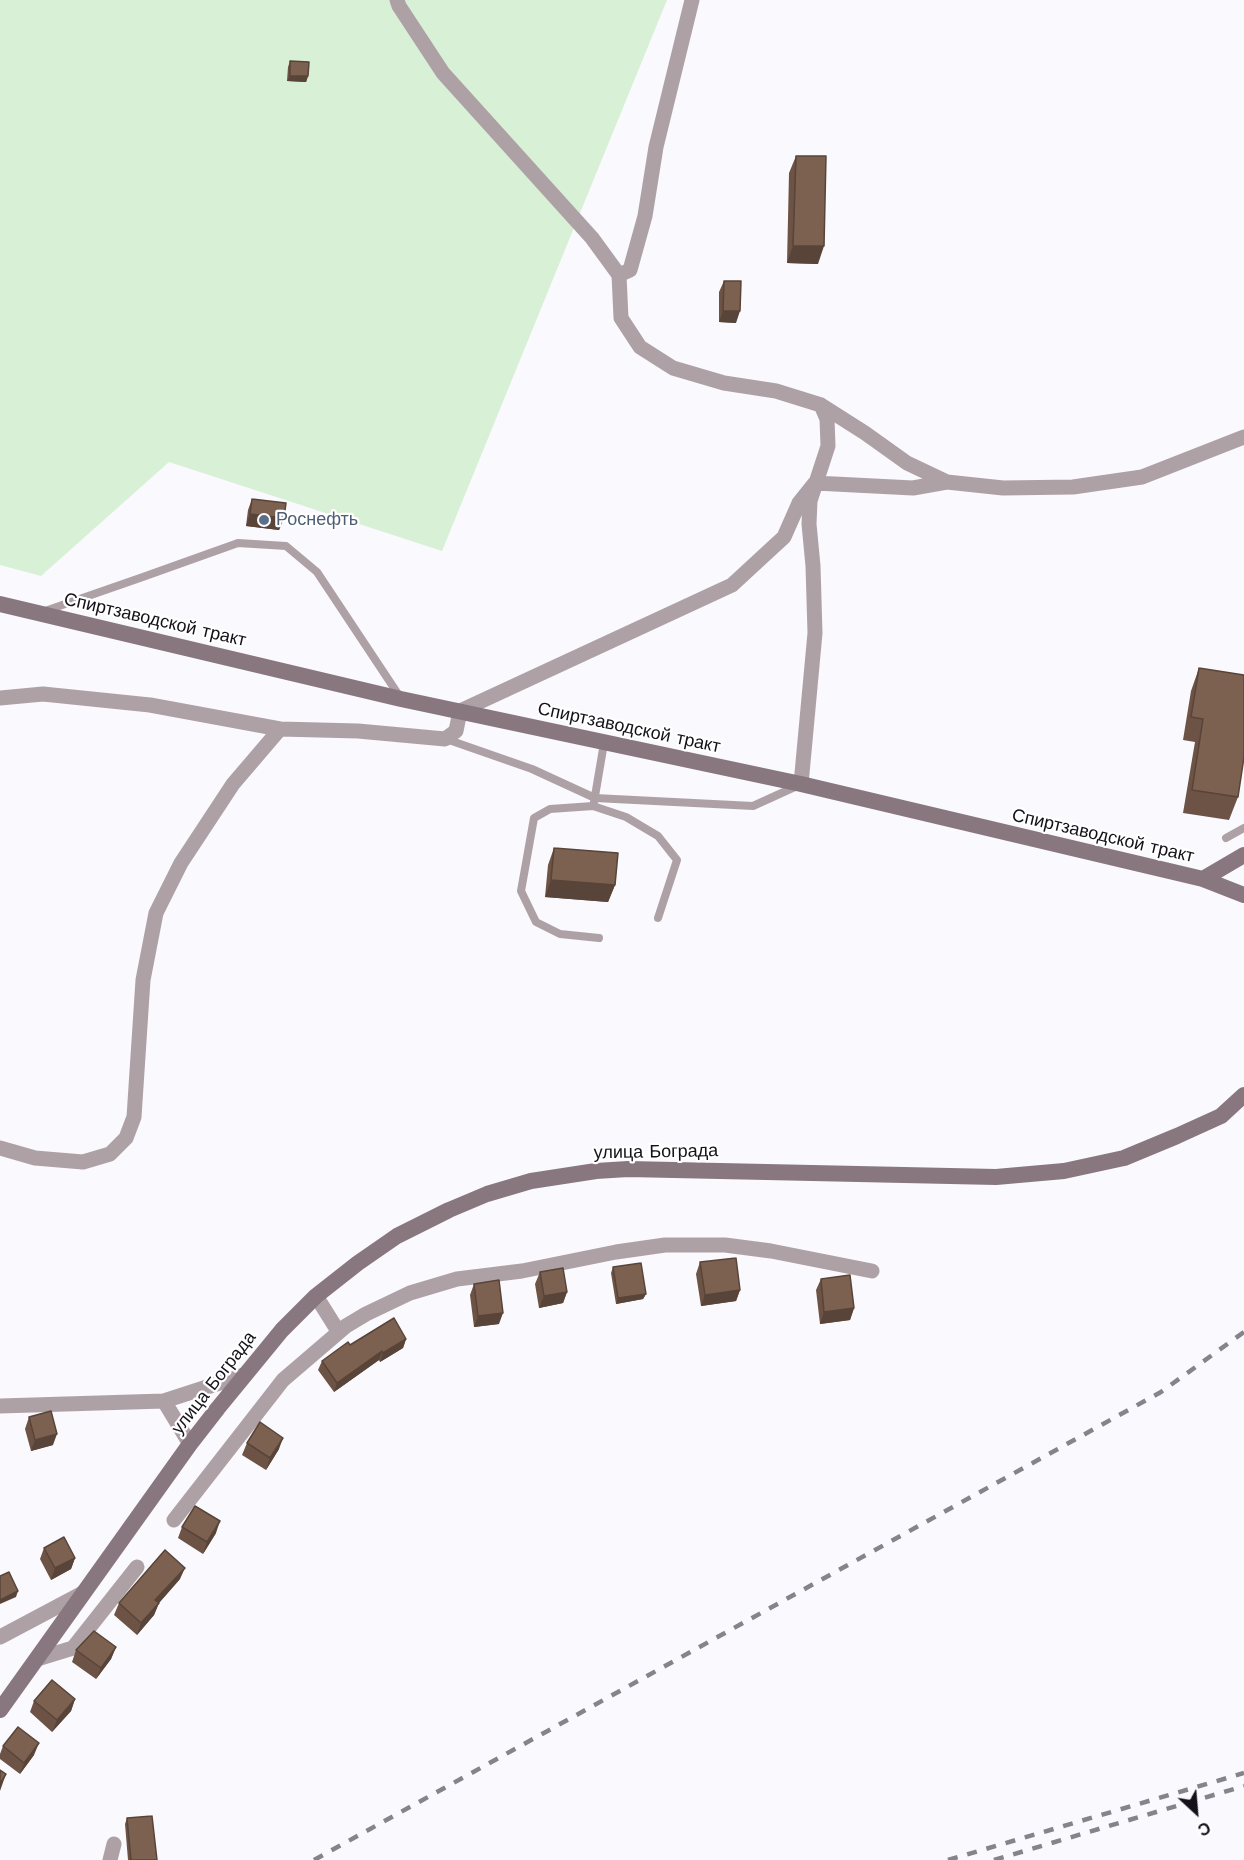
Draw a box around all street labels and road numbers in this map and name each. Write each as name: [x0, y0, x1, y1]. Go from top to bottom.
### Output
street label: Спиртзаводской тракт: [62, 589, 248, 651]
street label: Спиртзаводской тракт: [536, 698, 722, 758]
street label: Спиртзаводской тракт: [1010, 805, 1196, 867]
street label: улица Бограда: [594, 1140, 718, 1164]
street label: улица Бограда: [167, 1327, 261, 1439]

